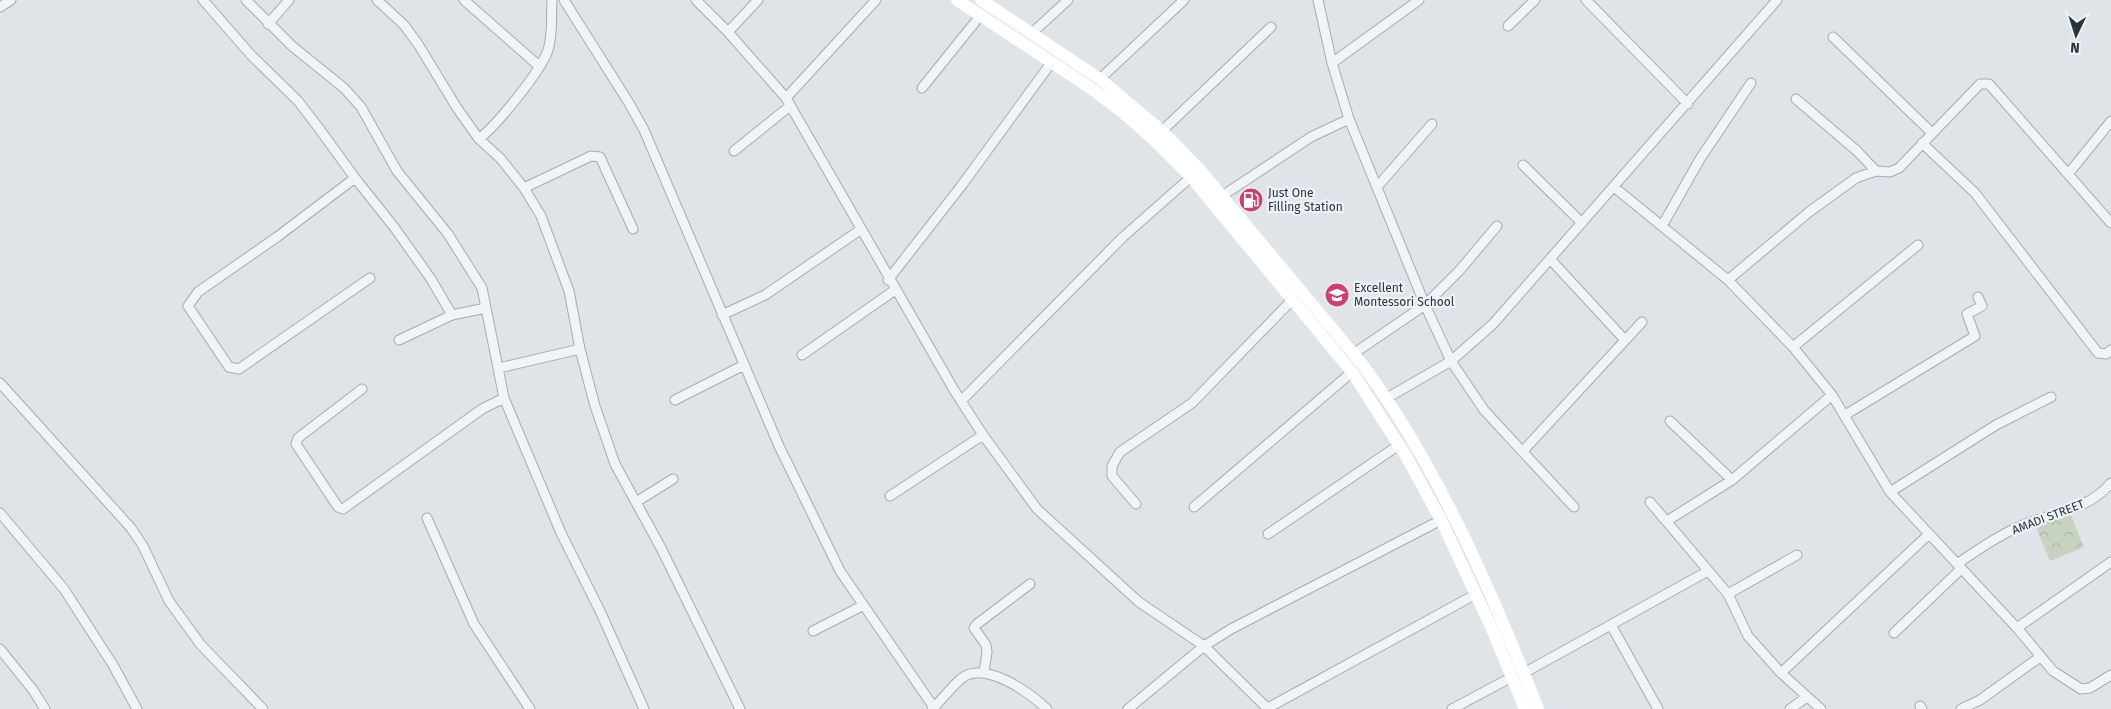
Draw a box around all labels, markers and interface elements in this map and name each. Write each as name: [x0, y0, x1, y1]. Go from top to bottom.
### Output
north arrow: [2051, 10, 2101, 60]
text: N: [2070, 39, 2080, 56]
place label: Just One Filling Station: [1268, 186, 1343, 214]
fuel station icon: Just One Filling Station: [1238, 187, 1264, 213]
place label: Excellent Montessori School: [1354, 281, 1455, 309]
school or university icon: Excellent Montessori School: [1324, 282, 1350, 308]
street label: AMADI STREET: [2010, 497, 2087, 537]

